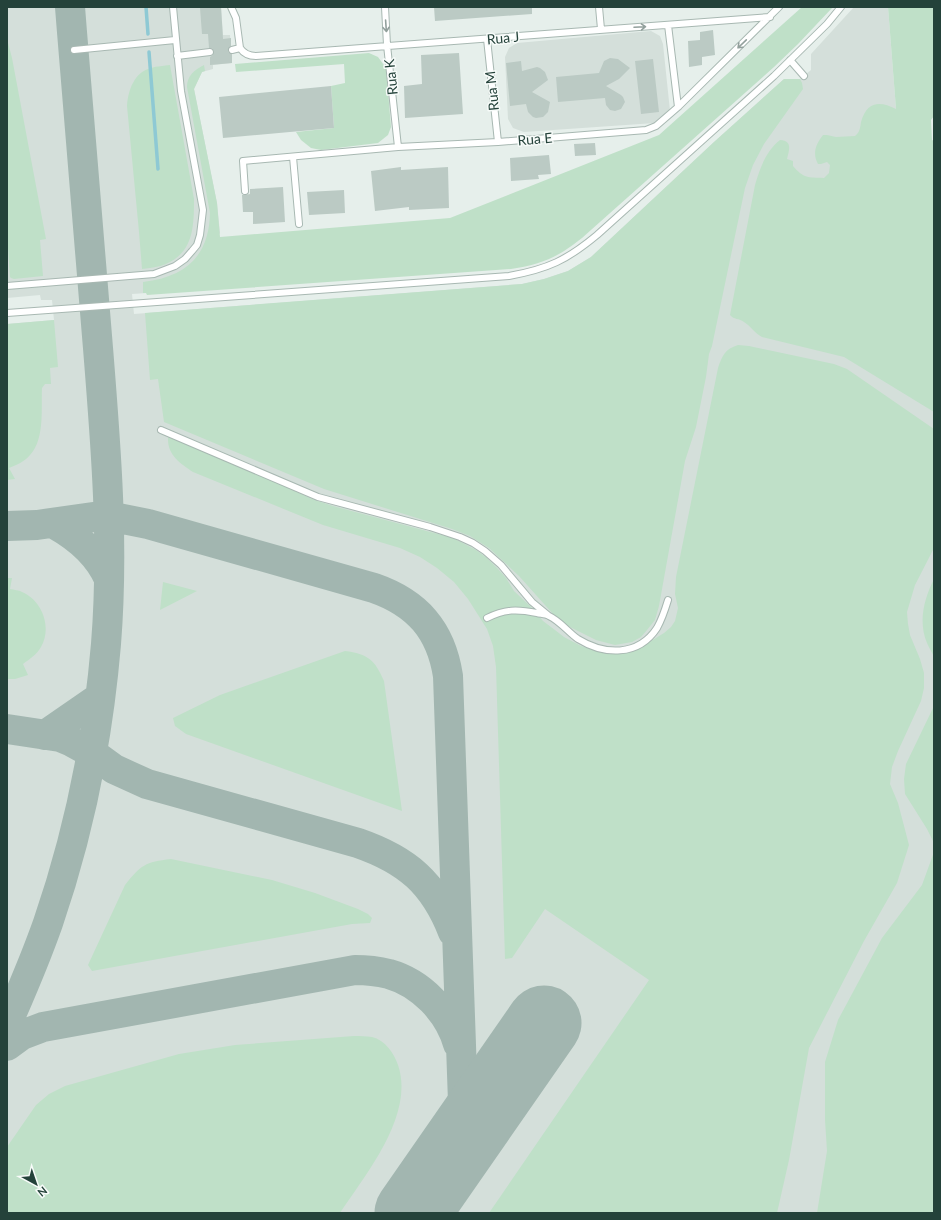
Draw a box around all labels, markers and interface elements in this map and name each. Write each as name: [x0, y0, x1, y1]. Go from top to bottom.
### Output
one-way arrow: [383, 19, 390, 32]
one-way arrow: [633, 23, 646, 30]
street label: Rua J: [486, 28, 520, 47]
one-way arrow: [737, 39, 747, 49]
street label: Rua K: [380, 57, 401, 96]
street label: Rua M: [481, 70, 502, 112]
street label: Rua E: [517, 129, 553, 148]
north arrow: [16, 1164, 56, 1204]
text: N: [35, 1184, 50, 1200]

